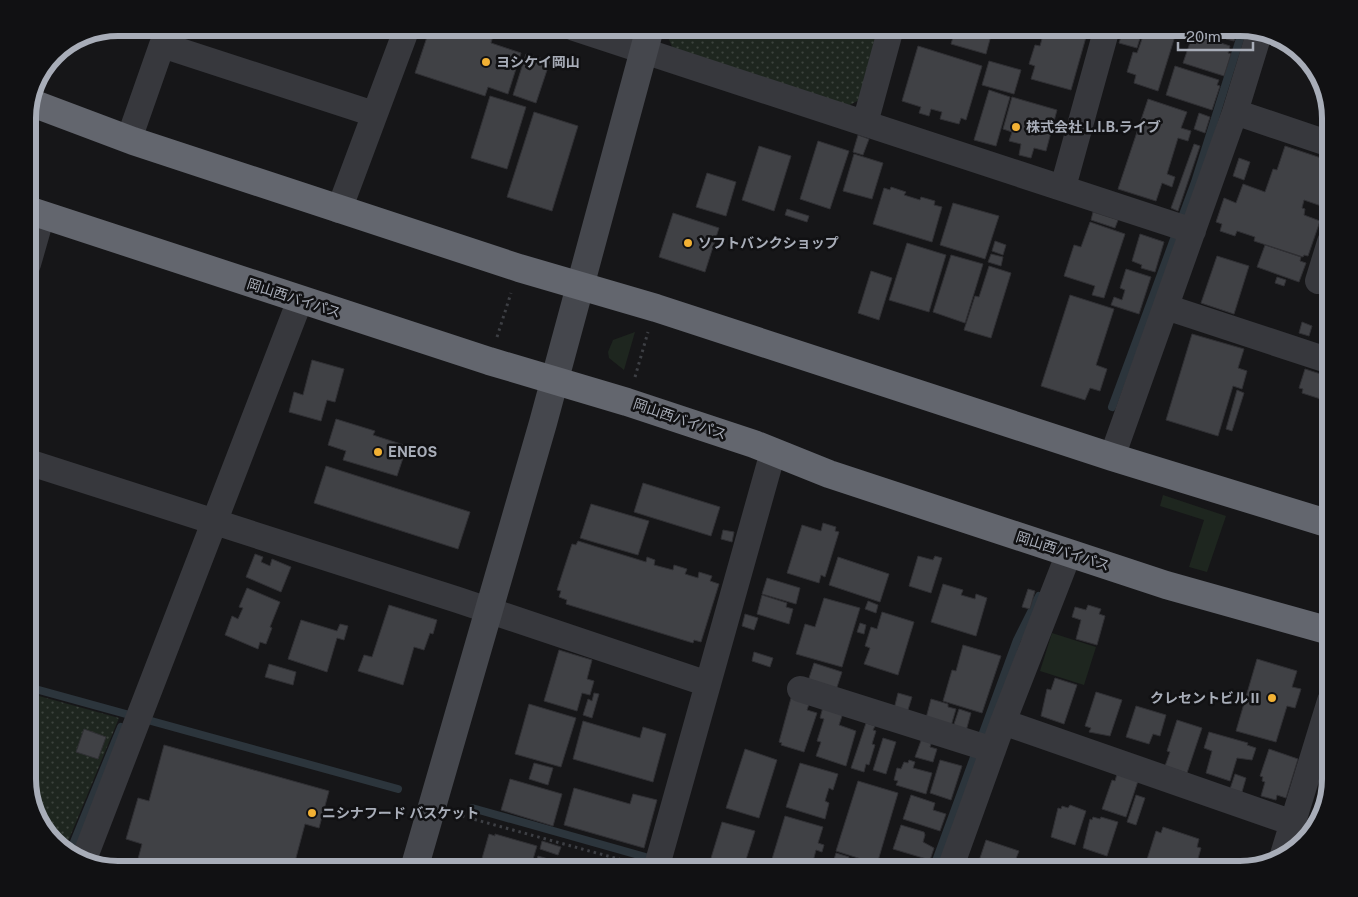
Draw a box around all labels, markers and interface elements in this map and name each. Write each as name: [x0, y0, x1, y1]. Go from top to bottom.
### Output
scale bar: [1178, 20, 1253, 52]
text: 20 m: [1186, 28, 1221, 45]
place label: ヨシケイ岡山: [496, 54, 580, 70]
marker: ヨシケイ岡山: [480, 56, 492, 68]
place label: 株式会社 L.I.B.ライブ: [1026, 119, 1161, 135]
marker: 株式会社 L.I.B.ライブ: [1010, 121, 1022, 133]
place label: ソフトバンクショップ: [698, 235, 839, 251]
marker: ソフトバンクショップ: [682, 237, 694, 249]
street label: 岡山西バイパス: [245, 275, 343, 321]
street label: 岡山西バイパス: [631, 396, 729, 442]
place label: ENEOS: [388, 444, 437, 460]
marker: ENEOS: [372, 446, 384, 458]
street label: 岡山西バイパス: [1014, 528, 1112, 574]
place label: クレセントビルⅡ: [1150, 690, 1262, 706]
marker: クレセントビルⅡ: [1266, 692, 1278, 704]
place label: ニシナフード バスケット: [322, 805, 479, 821]
marker: ニシナフード バスケット: [306, 807, 318, 819]

